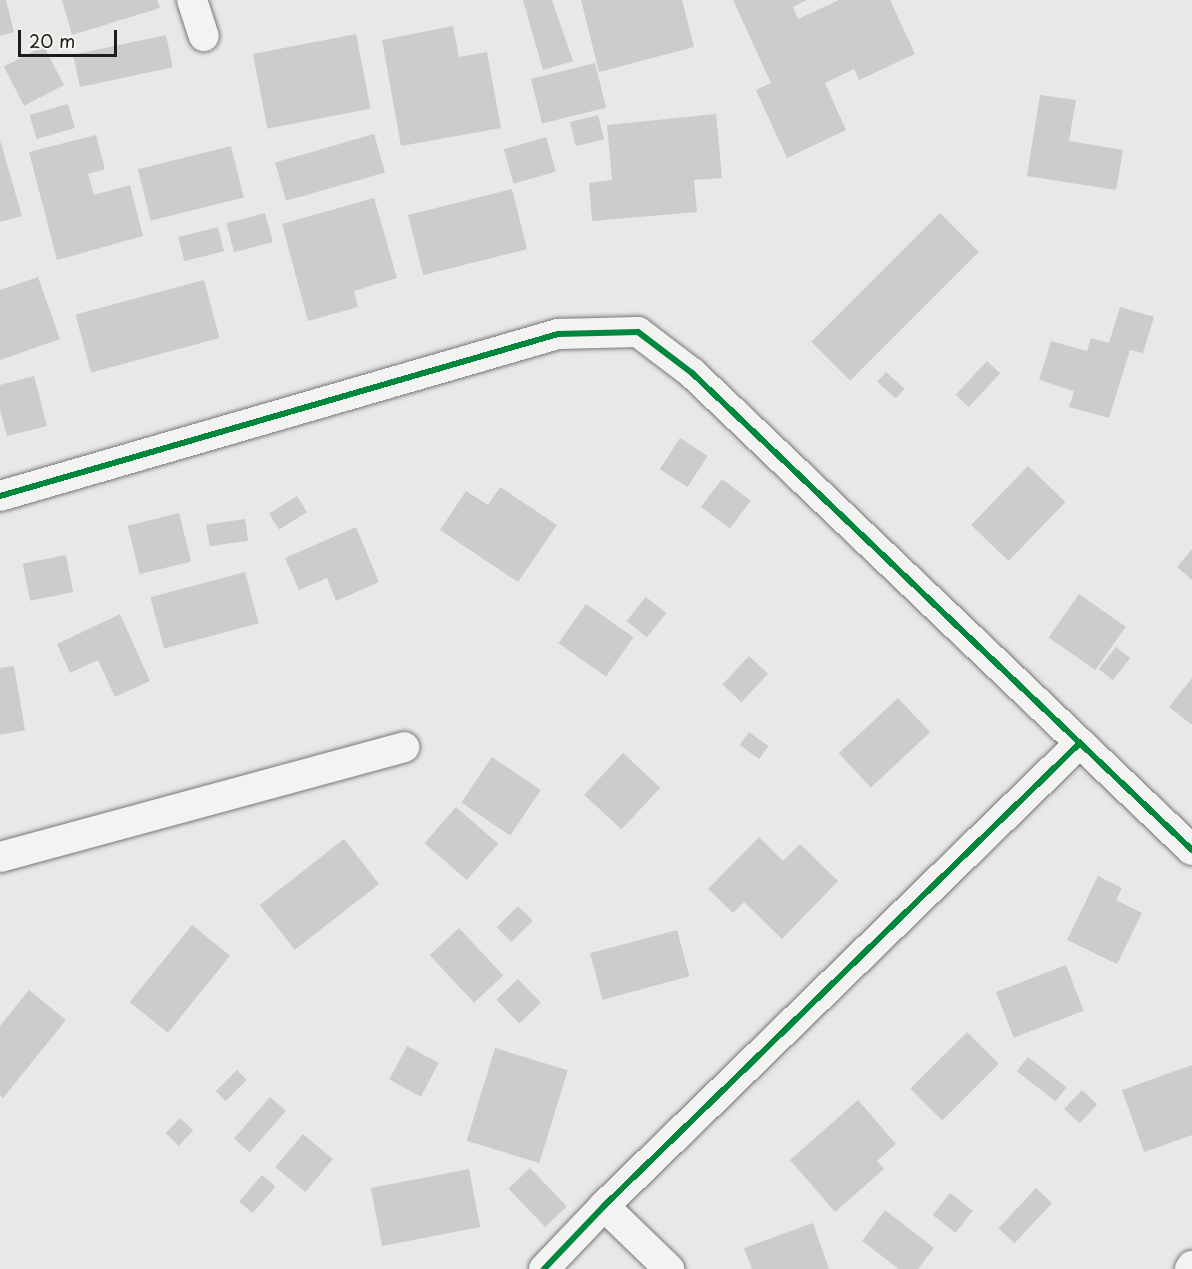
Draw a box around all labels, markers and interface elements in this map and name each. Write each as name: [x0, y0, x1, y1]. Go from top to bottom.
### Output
scale bar: [21, 18, 120, 56]
text: 20 m: [29, 27, 75, 54]

